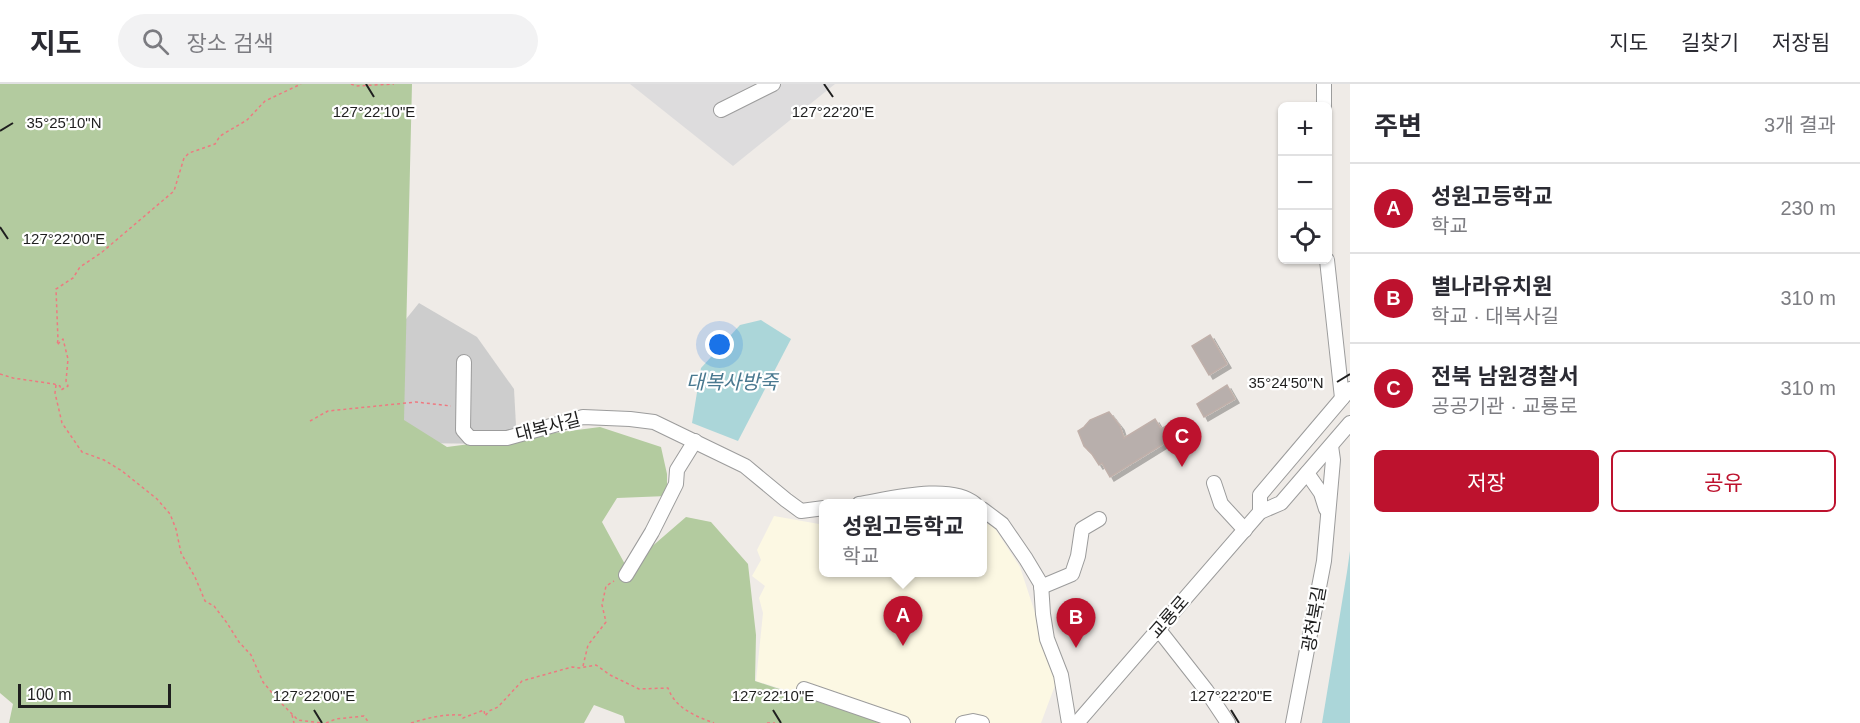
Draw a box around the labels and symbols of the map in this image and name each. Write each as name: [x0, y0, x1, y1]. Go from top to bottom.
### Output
text: 127°22'10"E: [333, 103, 415, 120]
text: 127°22'20"E: [792, 103, 874, 120]
text: 35°25'10"N: [26, 114, 102, 131]
text: 127°22'00"E: [23, 230, 105, 247]
your location: [705, 330, 734, 359]
water label: 대복사방죽: [686, 371, 780, 393]
text: 35°24'50"N: [1248, 374, 1324, 391]
street label: 대복사길: [513, 409, 583, 445]
pin: C: [1162, 418, 1202, 467]
street label: 광천북길: [1298, 585, 1330, 653]
street label: 교룡로: [1145, 592, 1193, 642]
pin: A: [884, 596, 922, 646]
pin: B: [1056, 598, 1096, 648]
scale bar: [18, 681, 171, 708]
text: 127°22'00"E: [273, 687, 355, 704]
text: 127°22'10"E: [732, 687, 814, 704]
text: 127°22'20"E: [1190, 687, 1272, 704]

